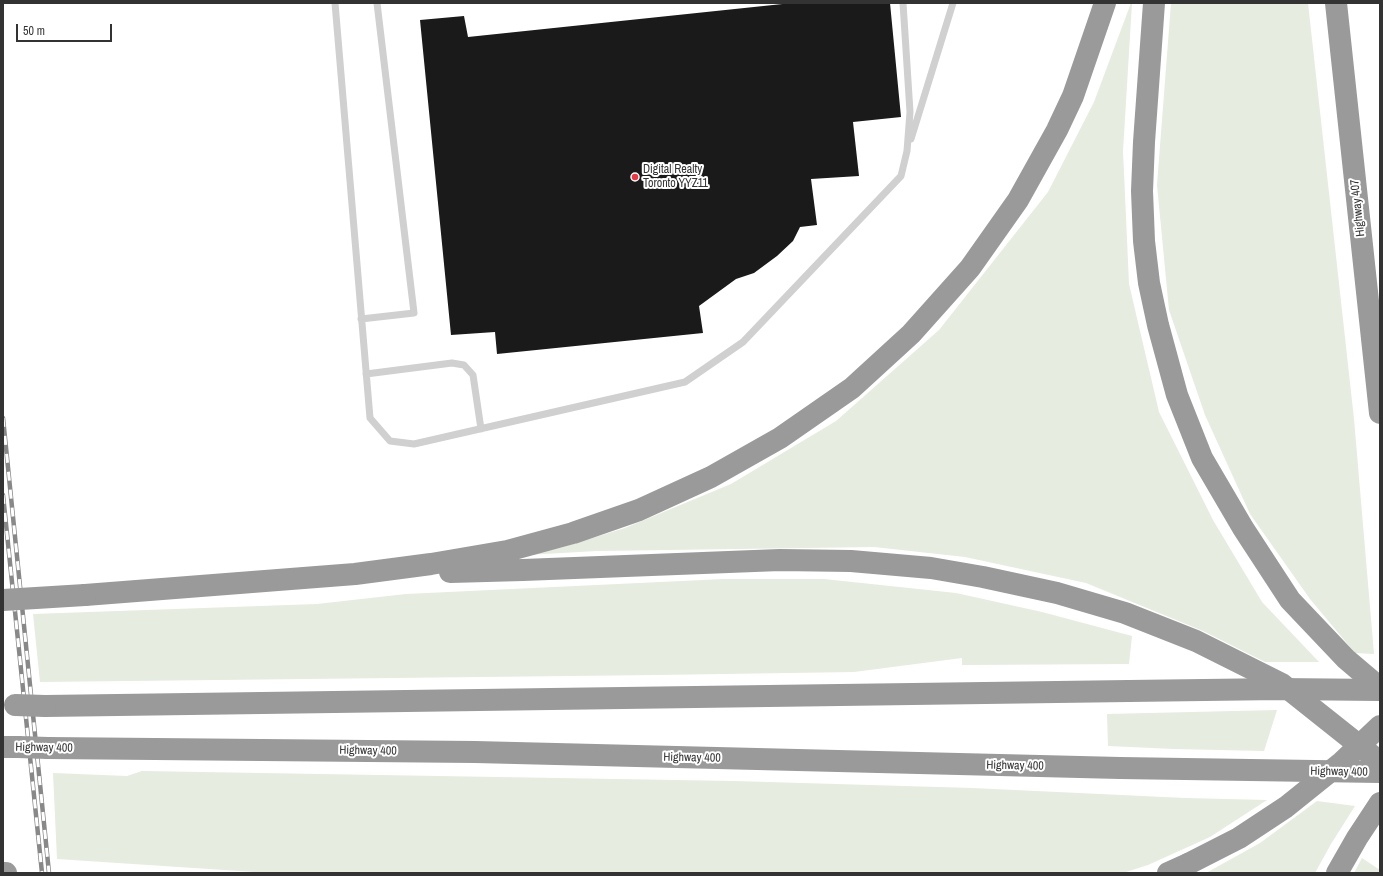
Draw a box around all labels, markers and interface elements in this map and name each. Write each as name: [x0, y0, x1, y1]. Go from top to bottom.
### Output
scale bar: [18, 16, 114, 42]
text: 50 m: [23, 23, 45, 39]
place label: Digital Realty Toronto YYZ11: [643, 163, 708, 191]
marker: Digital Realty Toronto YYZ11: [630, 172, 640, 182]
street label: Highway 407: [1348, 179, 1368, 237]
street label: Highway 400: [15, 740, 73, 756]
street label: Highway 400: [339, 743, 397, 759]
street label: Highway 400: [663, 750, 721, 766]
street label: Highway 400: [986, 758, 1044, 774]
street label: Highway 400: [1310, 764, 1368, 780]

